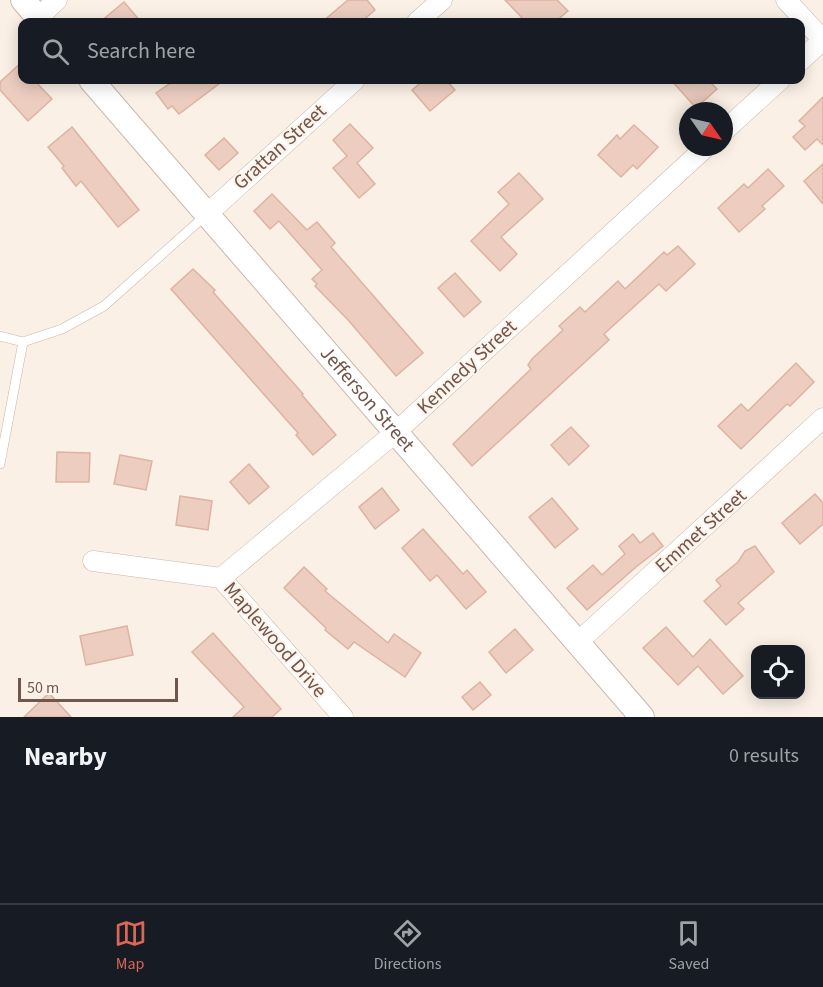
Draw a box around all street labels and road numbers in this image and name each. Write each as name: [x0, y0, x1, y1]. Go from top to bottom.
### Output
street label: Grattan Street: [227, 97, 333, 196]
street label: Kennedy Street: [411, 313, 523, 421]
street label: Jefferson Street: [313, 340, 421, 458]
street label: Emmet Street: [649, 482, 753, 580]
street label: Maplewood Drive: [217, 576, 333, 704]

